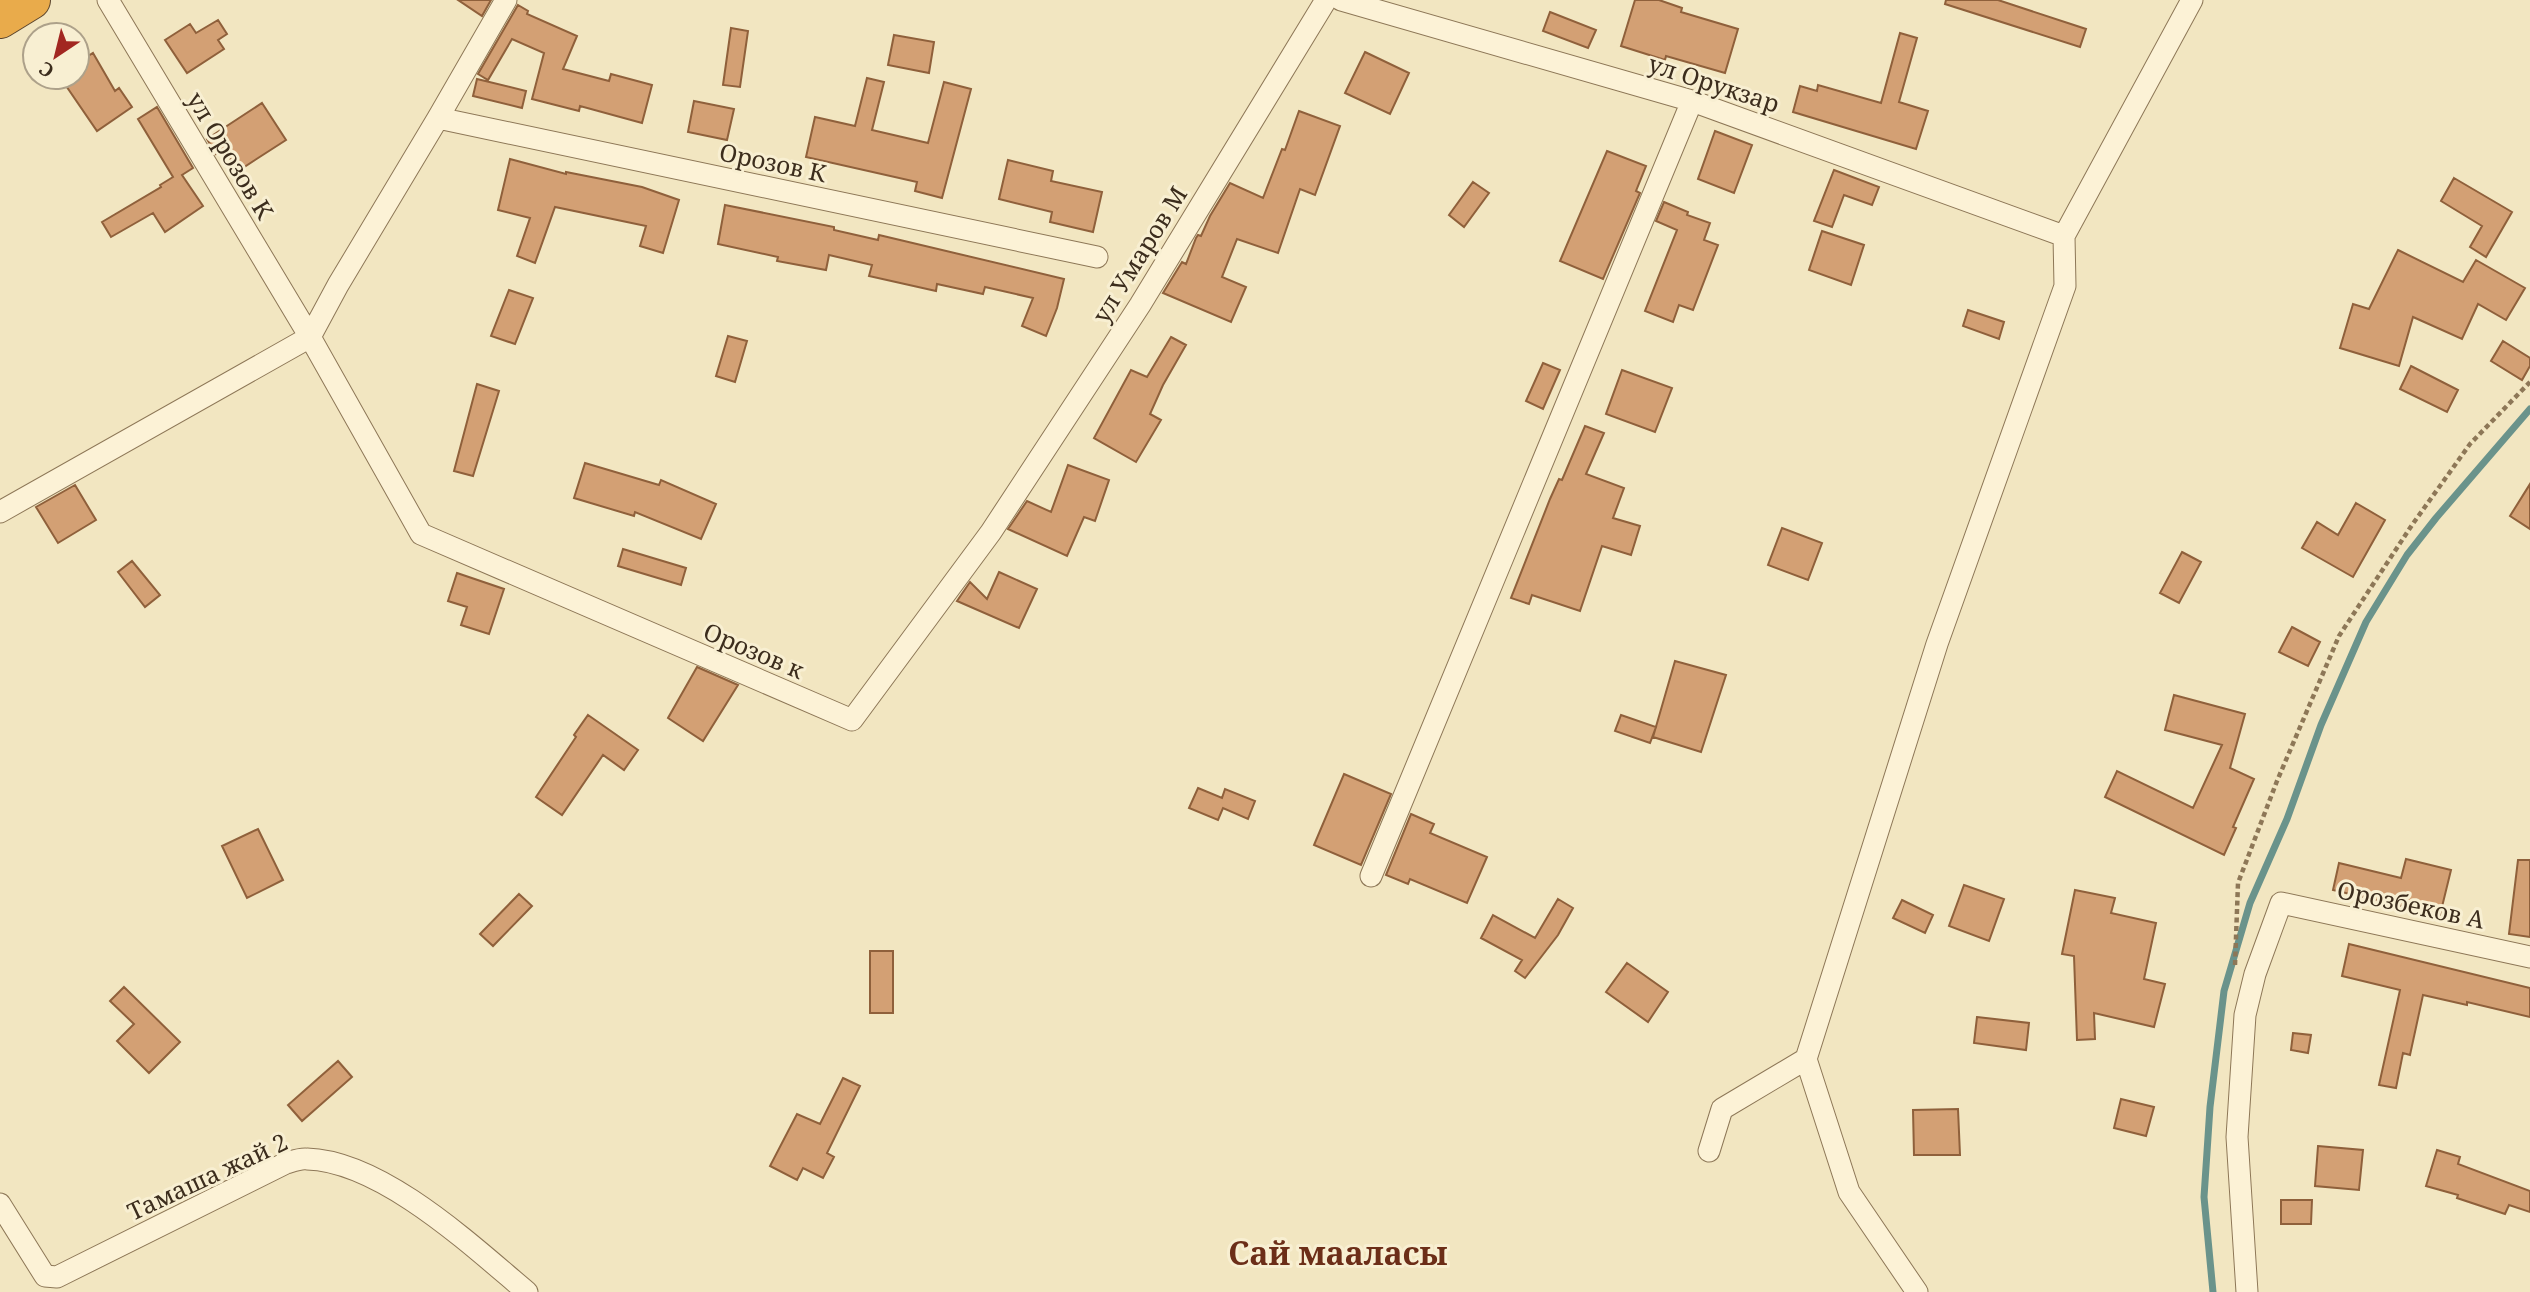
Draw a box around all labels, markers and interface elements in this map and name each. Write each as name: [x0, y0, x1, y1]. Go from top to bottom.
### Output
north arrow: [21, 21, 91, 91]
street label: ул Орукзар: [1644, 46, 1784, 120]
text: С: [34, 56, 59, 84]
street label: ул Орозов К: [180, 85, 283, 226]
street label: Орозов К: [716, 135, 831, 190]
street label: ул Умаров М: [1084, 179, 1194, 329]
street label: Орозов к: [699, 614, 810, 686]
street label: Орозбеков А: [2334, 872, 2488, 936]
street label: Тамаша жай 2: [121, 1124, 293, 1228]
district label: Сай мааласы: [1228, 1231, 1448, 1274]

